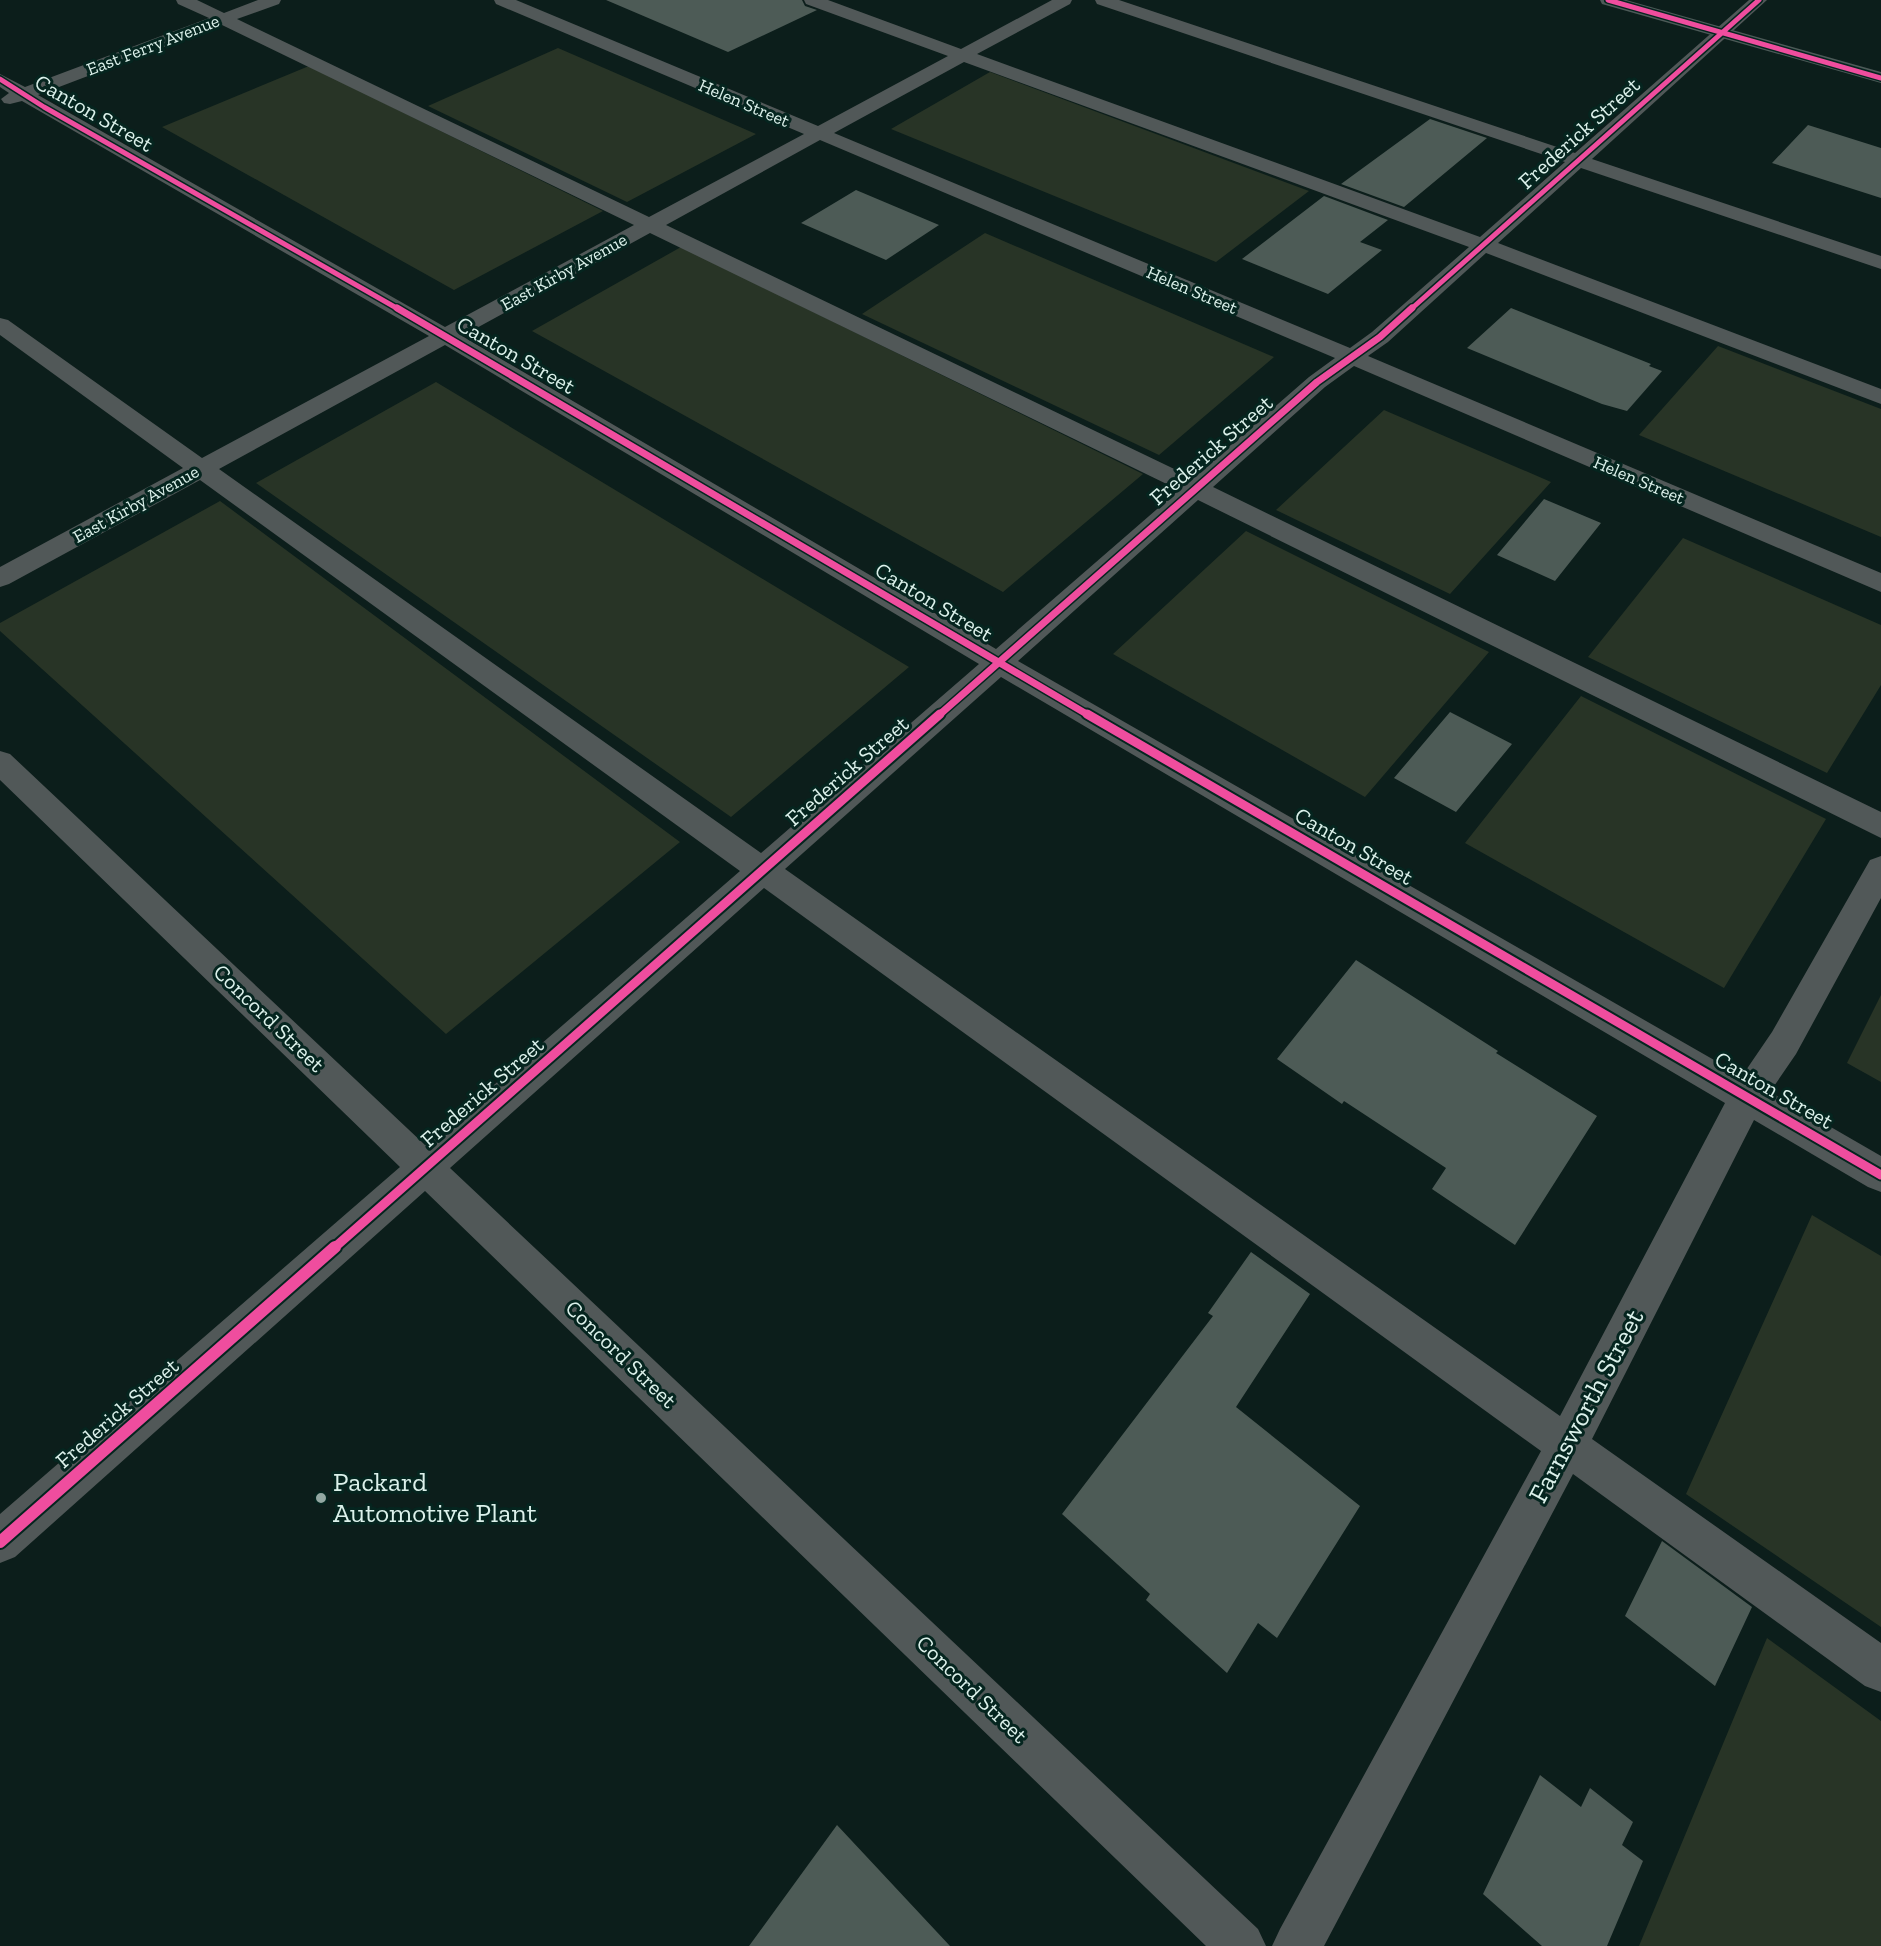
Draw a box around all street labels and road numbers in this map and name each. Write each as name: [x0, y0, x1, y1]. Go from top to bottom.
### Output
street label: East Ferry Avenue: [83, 10, 223, 80]
street label: Canton Street: [30, 68, 159, 158]
street label: Frederick Street: [1513, 71, 1646, 195]
street label: Helen Street: [695, 74, 793, 132]
street label: East Kirby Avenue: [497, 228, 631, 316]
street label: Helen Street: [1143, 261, 1241, 319]
street label: Canton Street: [452, 310, 581, 400]
street label: Frederick Street: [1144, 389, 1279, 511]
street label: Helen Street: [1590, 451, 1688, 509]
street label: East Kirby Avenue: [69, 460, 203, 548]
street label: Canton Street: [870, 556, 998, 648]
street label: Frederick Street: [780, 710, 915, 832]
street label: Canton Street: [1290, 801, 1419, 891]
street label: Concord Street: [208, 958, 331, 1078]
street label: Frederick Street: [415, 1031, 550, 1153]
street label: Canton Street: [1710, 1045, 1839, 1135]
street label: Concord Street: [560, 1294, 683, 1414]
street label: Farnsworth Street: [1522, 1304, 1650, 1508]
street label: Frederick Street: [50, 1352, 185, 1474]
street label: Concord Street: [911, 1629, 1034, 1749]

